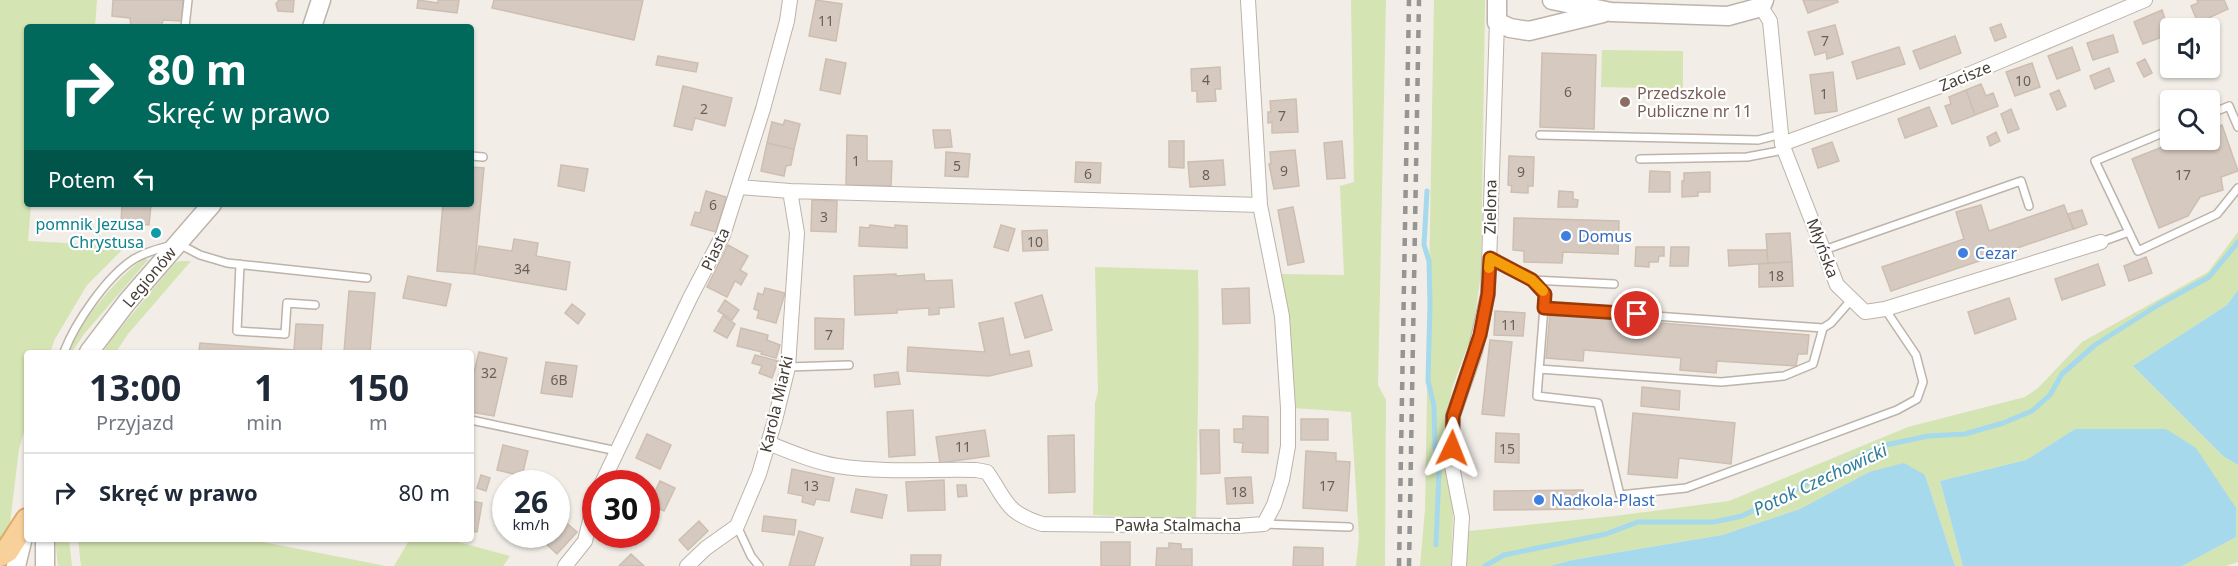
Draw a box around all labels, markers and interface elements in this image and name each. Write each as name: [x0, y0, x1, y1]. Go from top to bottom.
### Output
house number: 11: [818, 11, 834, 30]
map controls: [2160, 18, 2220, 150]
button: sound: [2160, 18, 2220, 78]
house number: 7: [1821, 31, 1829, 50]
text: 80 m: [147, 40, 247, 97]
icon: right: [48, 48, 126, 126]
street label: Zacisze: [1936, 56, 1994, 96]
house number: 4: [1202, 70, 1210, 89]
house number: 10: [2015, 71, 2031, 90]
house number: 6: [1564, 82, 1572, 101]
place label: Przedszkole Publiczne nr 11: [1637, 82, 1752, 122]
house number: 1: [1820, 84, 1828, 103]
button: search: [2160, 90, 2220, 150]
text: Skręć w prawo: [147, 94, 330, 131]
marker: Przedszkole Publiczne nr 11: [1618, 95, 1632, 109]
house number: 2: [700, 99, 708, 118]
house number: 7: [1278, 106, 1286, 125]
house number: 1: [852, 151, 860, 170]
house number: 5: [953, 156, 961, 175]
house number: 9: [1280, 161, 1288, 180]
icon: left: [128, 162, 161, 195]
house number: 9: [1517, 162, 1525, 181]
text: Potem: [48, 164, 116, 194]
house number: 6: [1084, 164, 1092, 183]
house number: 8: [1202, 165, 1210, 184]
house number: 17: [2175, 165, 2191, 184]
street label: Zielona: [1479, 179, 1501, 235]
house number: 6: [709, 195, 717, 214]
house number: 3: [820, 207, 828, 226]
place label: pomnik Jezusa Chrystusa: [36, 213, 144, 253]
street label: Młyńska: [1802, 215, 1844, 281]
street label: Piasta: [695, 224, 735, 274]
place label: Domus: [1578, 225, 1632, 247]
marker: pomnik Jezusa Chrystusa: [149, 226, 163, 240]
marker: Domus: [1559, 229, 1573, 243]
house number: 10: [1027, 232, 1043, 251]
street label: Legionów: [117, 242, 181, 312]
place label: Cezar: [1975, 242, 2017, 264]
marker: Cezar: [1956, 246, 1970, 260]
house number: 34: [514, 259, 530, 278]
house number: 18: [1768, 266, 1784, 285]
pin: [1611, 288, 1662, 339]
icon: arrive: [1620, 297, 1653, 330]
house number: 11: [1501, 315, 1517, 334]
house number: 7: [825, 325, 833, 344]
street label: Karola Miarki: [754, 353, 798, 455]
text: 13:00: [89, 363, 181, 412]
text: 1: [254, 363, 275, 412]
text: 150: [347, 363, 409, 412]
house number: 32: [481, 363, 497, 382]
house number: 6B: [550, 370, 568, 389]
text: Przyjazd: [96, 409, 174, 436]
text: min: [246, 409, 282, 436]
text: m: [369, 409, 388, 436]
position arrow: [1420, 416, 1484, 480]
house number: 11: [955, 437, 971, 456]
water label: Potok Czechowicki: [1749, 437, 1891, 521]
house number: 15: [1499, 439, 1515, 458]
speed limit sign: 30: [582, 470, 660, 548]
icon: right: [48, 476, 81, 509]
house number: 13: [803, 476, 819, 495]
house number: 17: [1319, 476, 1335, 495]
text: Skręć w prawo: [99, 477, 258, 507]
text: 80 m: [399, 477, 450, 507]
text: 26: [514, 481, 548, 522]
house number: 18: [1231, 482, 1247, 501]
place label: Nadkola-Plast: [1551, 489, 1655, 511]
marker: Nadkola-Plast: [1532, 493, 1546, 507]
text: km/h: [513, 514, 549, 534]
street label: Pawła Stalmacha: [1115, 514, 1241, 536]

